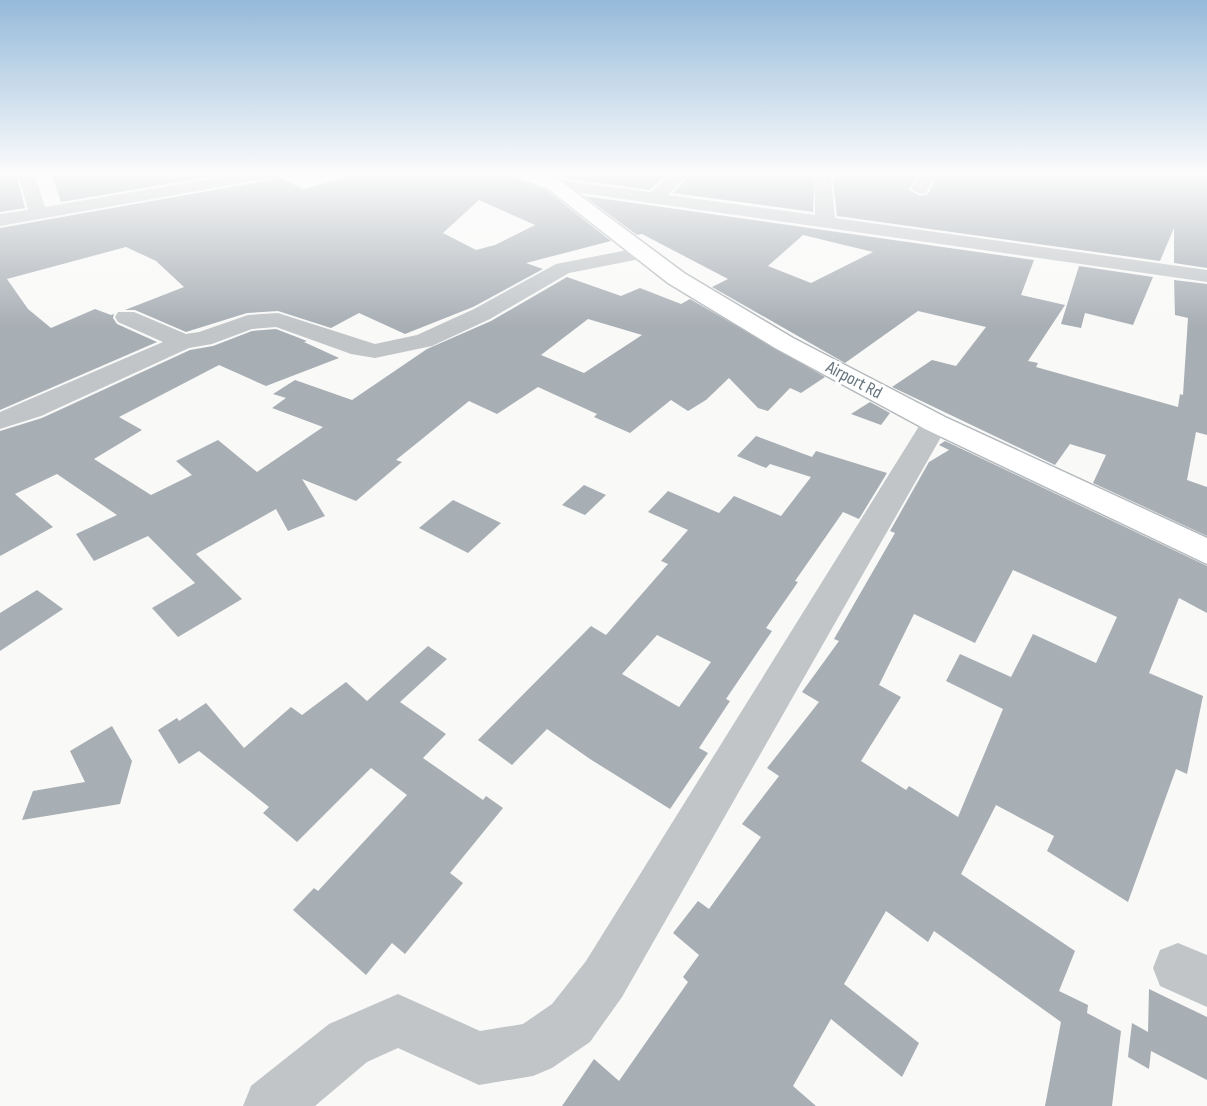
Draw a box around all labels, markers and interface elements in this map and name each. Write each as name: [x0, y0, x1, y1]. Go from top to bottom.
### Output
street label: Airport Rd: [821, 356, 886, 403]

